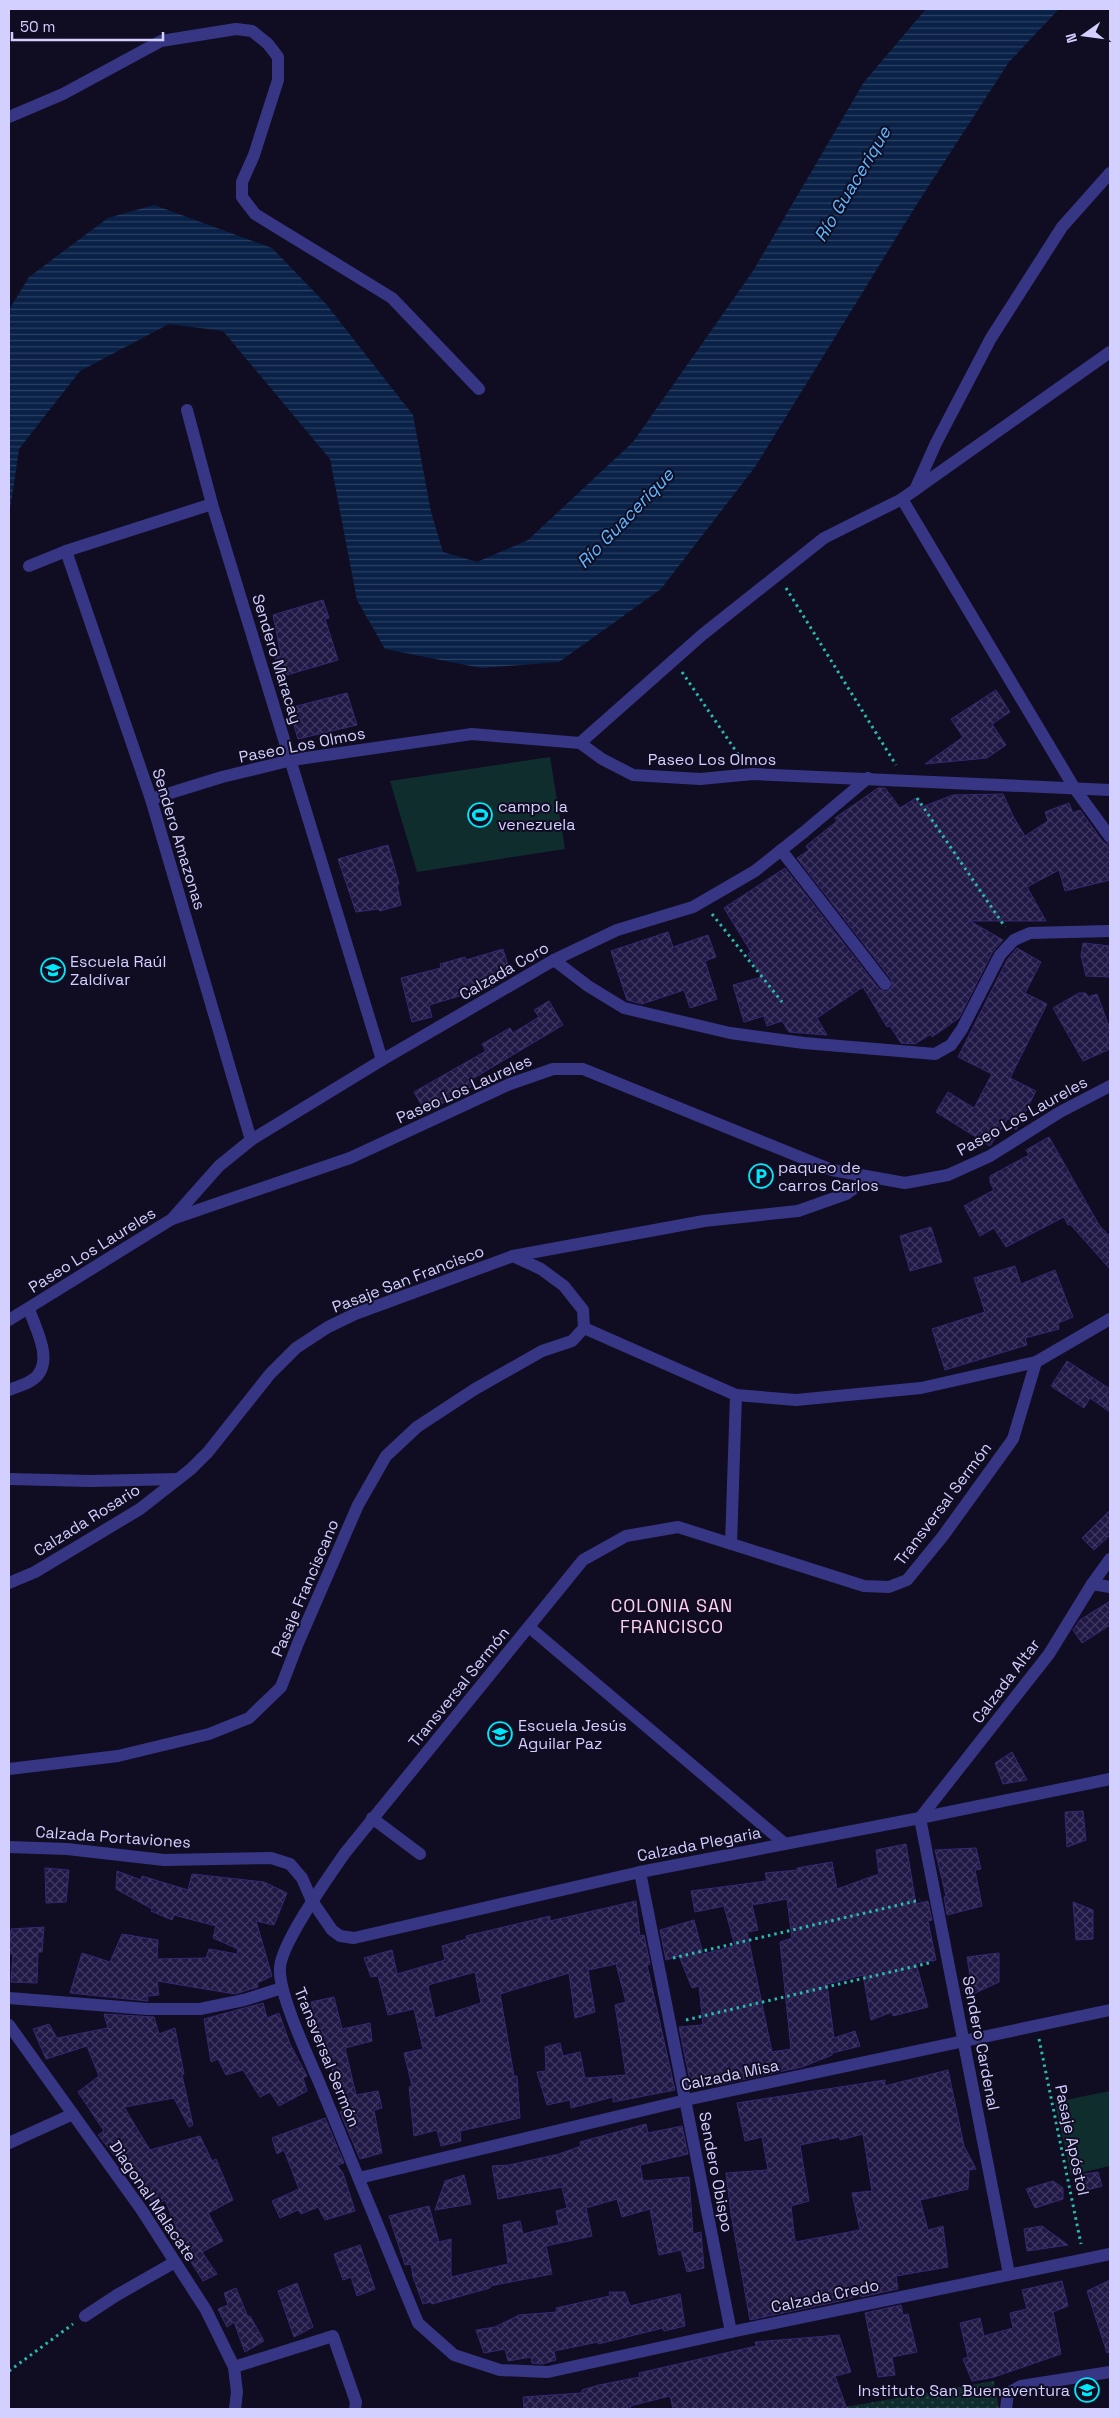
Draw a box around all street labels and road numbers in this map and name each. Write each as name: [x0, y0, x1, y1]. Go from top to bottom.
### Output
street label: Sendero Maracay: [247, 591, 307, 727]
street label: Paseo Los Olmos: [237, 722, 367, 768]
street label: Paseo Los Olmos: [648, 749, 776, 770]
street label: Sendero Amazonas: [148, 766, 210, 912]
street label: Calzada Coro: [455, 937, 553, 1005]
street label: Paseo Los Laureles: [393, 1050, 535, 1128]
street label: Paseo Los Laureles: [953, 1071, 1091, 1161]
street label: Paseo Los Laureles: [24, 1202, 160, 1298]
street label: Pasaje San Francisco: [329, 1240, 487, 1318]
street label: Transversal Sermón: [890, 1438, 996, 1570]
street label: Calzada Rosario: [30, 1479, 144, 1561]
street label: Pasaje Franciscano: [267, 1516, 343, 1660]
street label: Transversal Sermón: [404, 1622, 514, 1752]
street label: Calzada Altar: [967, 1634, 1045, 1728]
street label: Calzada Portaviones: [35, 1821, 191, 1853]
street label: Calzada Plegaria: [635, 1822, 763, 1866]
street label: Sendero Cardenal: [958, 1974, 1004, 2112]
street label: Transversal Sermón: [289, 1984, 365, 2130]
street label: Calzada Misa: [679, 2054, 781, 2096]
street label: Pasaje Apóstol: [1050, 2083, 1094, 2197]
street label: Sendero Obispo: [694, 2110, 738, 2234]
street label: Diagonal Malacate: [105, 2136, 201, 2266]
street label: Calzada Credo: [769, 2274, 881, 2318]

